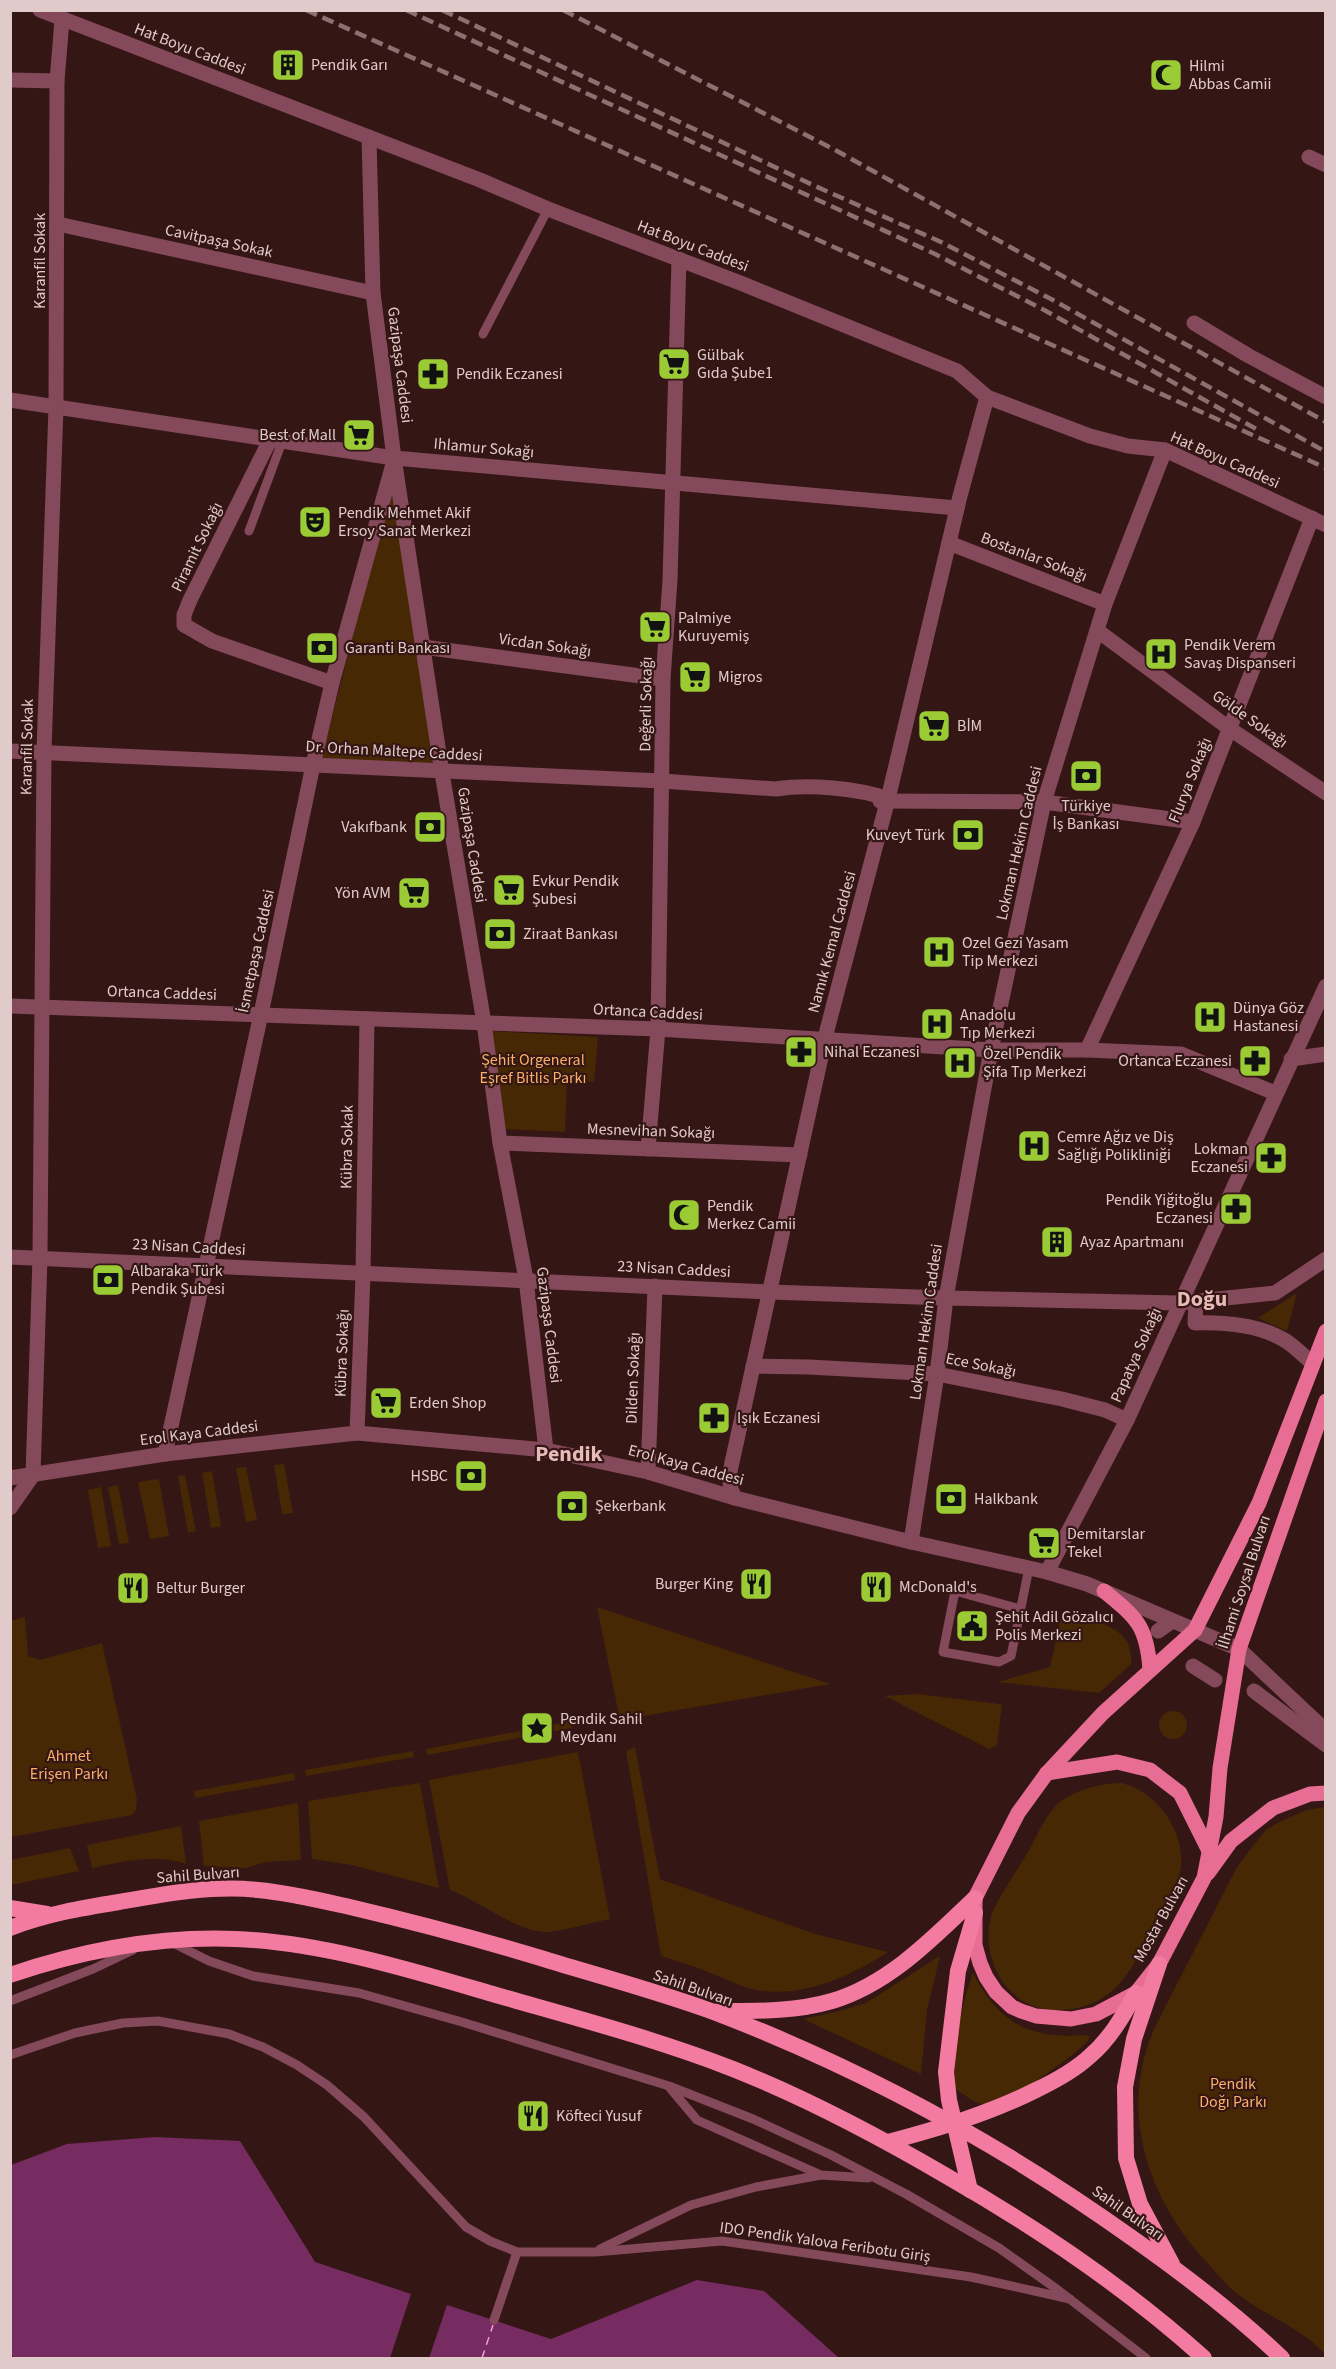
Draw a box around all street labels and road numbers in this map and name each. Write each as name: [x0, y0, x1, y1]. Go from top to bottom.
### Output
street label: Hat Boyu Caddesi: [131, 18, 249, 80]
street label: Karanfil Sokak: [29, 213, 51, 309]
street label: Hat Boyu Caddesi: [634, 215, 752, 277]
street label: Cavitpaşa Sokak: [163, 219, 275, 263]
street label: Gazipaşa Caddesi: [382, 306, 418, 424]
street label: Hat Boyu Caddesi: [1167, 426, 1283, 494]
street label: Ihlamur Sokağı: [433, 433, 535, 463]
street label: Piramit Sokağı: [166, 499, 228, 595]
street label: Bostanlar Sokağı: [978, 527, 1090, 587]
street label: Vicdan Sokağı: [497, 628, 593, 662]
street label: Değerli Sokağı: [634, 656, 658, 752]
street label: Gölde Sokağı: [1208, 685, 1292, 753]
street label: Karanfil Sokak: [15, 699, 39, 795]
street label: Flurya Sokağı: [1163, 734, 1217, 826]
street label: Dr. Orhan Maltepe Caddesi: [305, 735, 483, 767]
street label: Lokman Hekim Caddesi: [991, 764, 1047, 922]
street label: Gazipaşa Caddesi: [452, 786, 492, 904]
street label: Namık Kemal Caddesi: [802, 869, 862, 1015]
street label: İsmetpaşa Caddesi: [232, 887, 280, 1015]
street label: Ortanca Caddesi: [107, 980, 217, 1006]
street label: Ortanca Caddesi: [592, 998, 704, 1026]
street label: Kübra Sokak: [335, 1105, 359, 1189]
street label: Mesnevihan Sokağı: [587, 1118, 715, 1144]
street label: 23 Nisan Caddesi: [132, 1233, 246, 1261]
street label: Lokman Hekim Caddesi: [904, 1242, 948, 1402]
street label: 23 Nisan Caddesi: [617, 1255, 731, 1283]
street label: Gazipaşa Caddesi: [531, 1266, 567, 1384]
street label: Papatya Sokağı: [1105, 1304, 1167, 1406]
street label: Kübra Sokağı: [329, 1309, 355, 1397]
street label: Dilden Sokağı: [620, 1332, 646, 1424]
street label: Ece Sokağı: [944, 1347, 1018, 1383]
street label: Erol Kaya Caddesi: [139, 1415, 259, 1451]
street label: Erol Kaya Caddesi: [626, 1439, 746, 1491]
street label: İlhami Soysal Bulvarı: [1212, 1512, 1276, 1652]
street label: Sahil Bulvarı: [156, 1861, 240, 1889]
street label: Mostar Bulvarı: [1128, 1872, 1194, 1966]
street label: Sahil Bulvarı: [650, 1964, 736, 2012]
street label: Sahil Bulvarı: [1088, 2180, 1168, 2246]
street label: IDO Pendik Yalova Feribotu Giriş: [718, 2216, 932, 2268]

